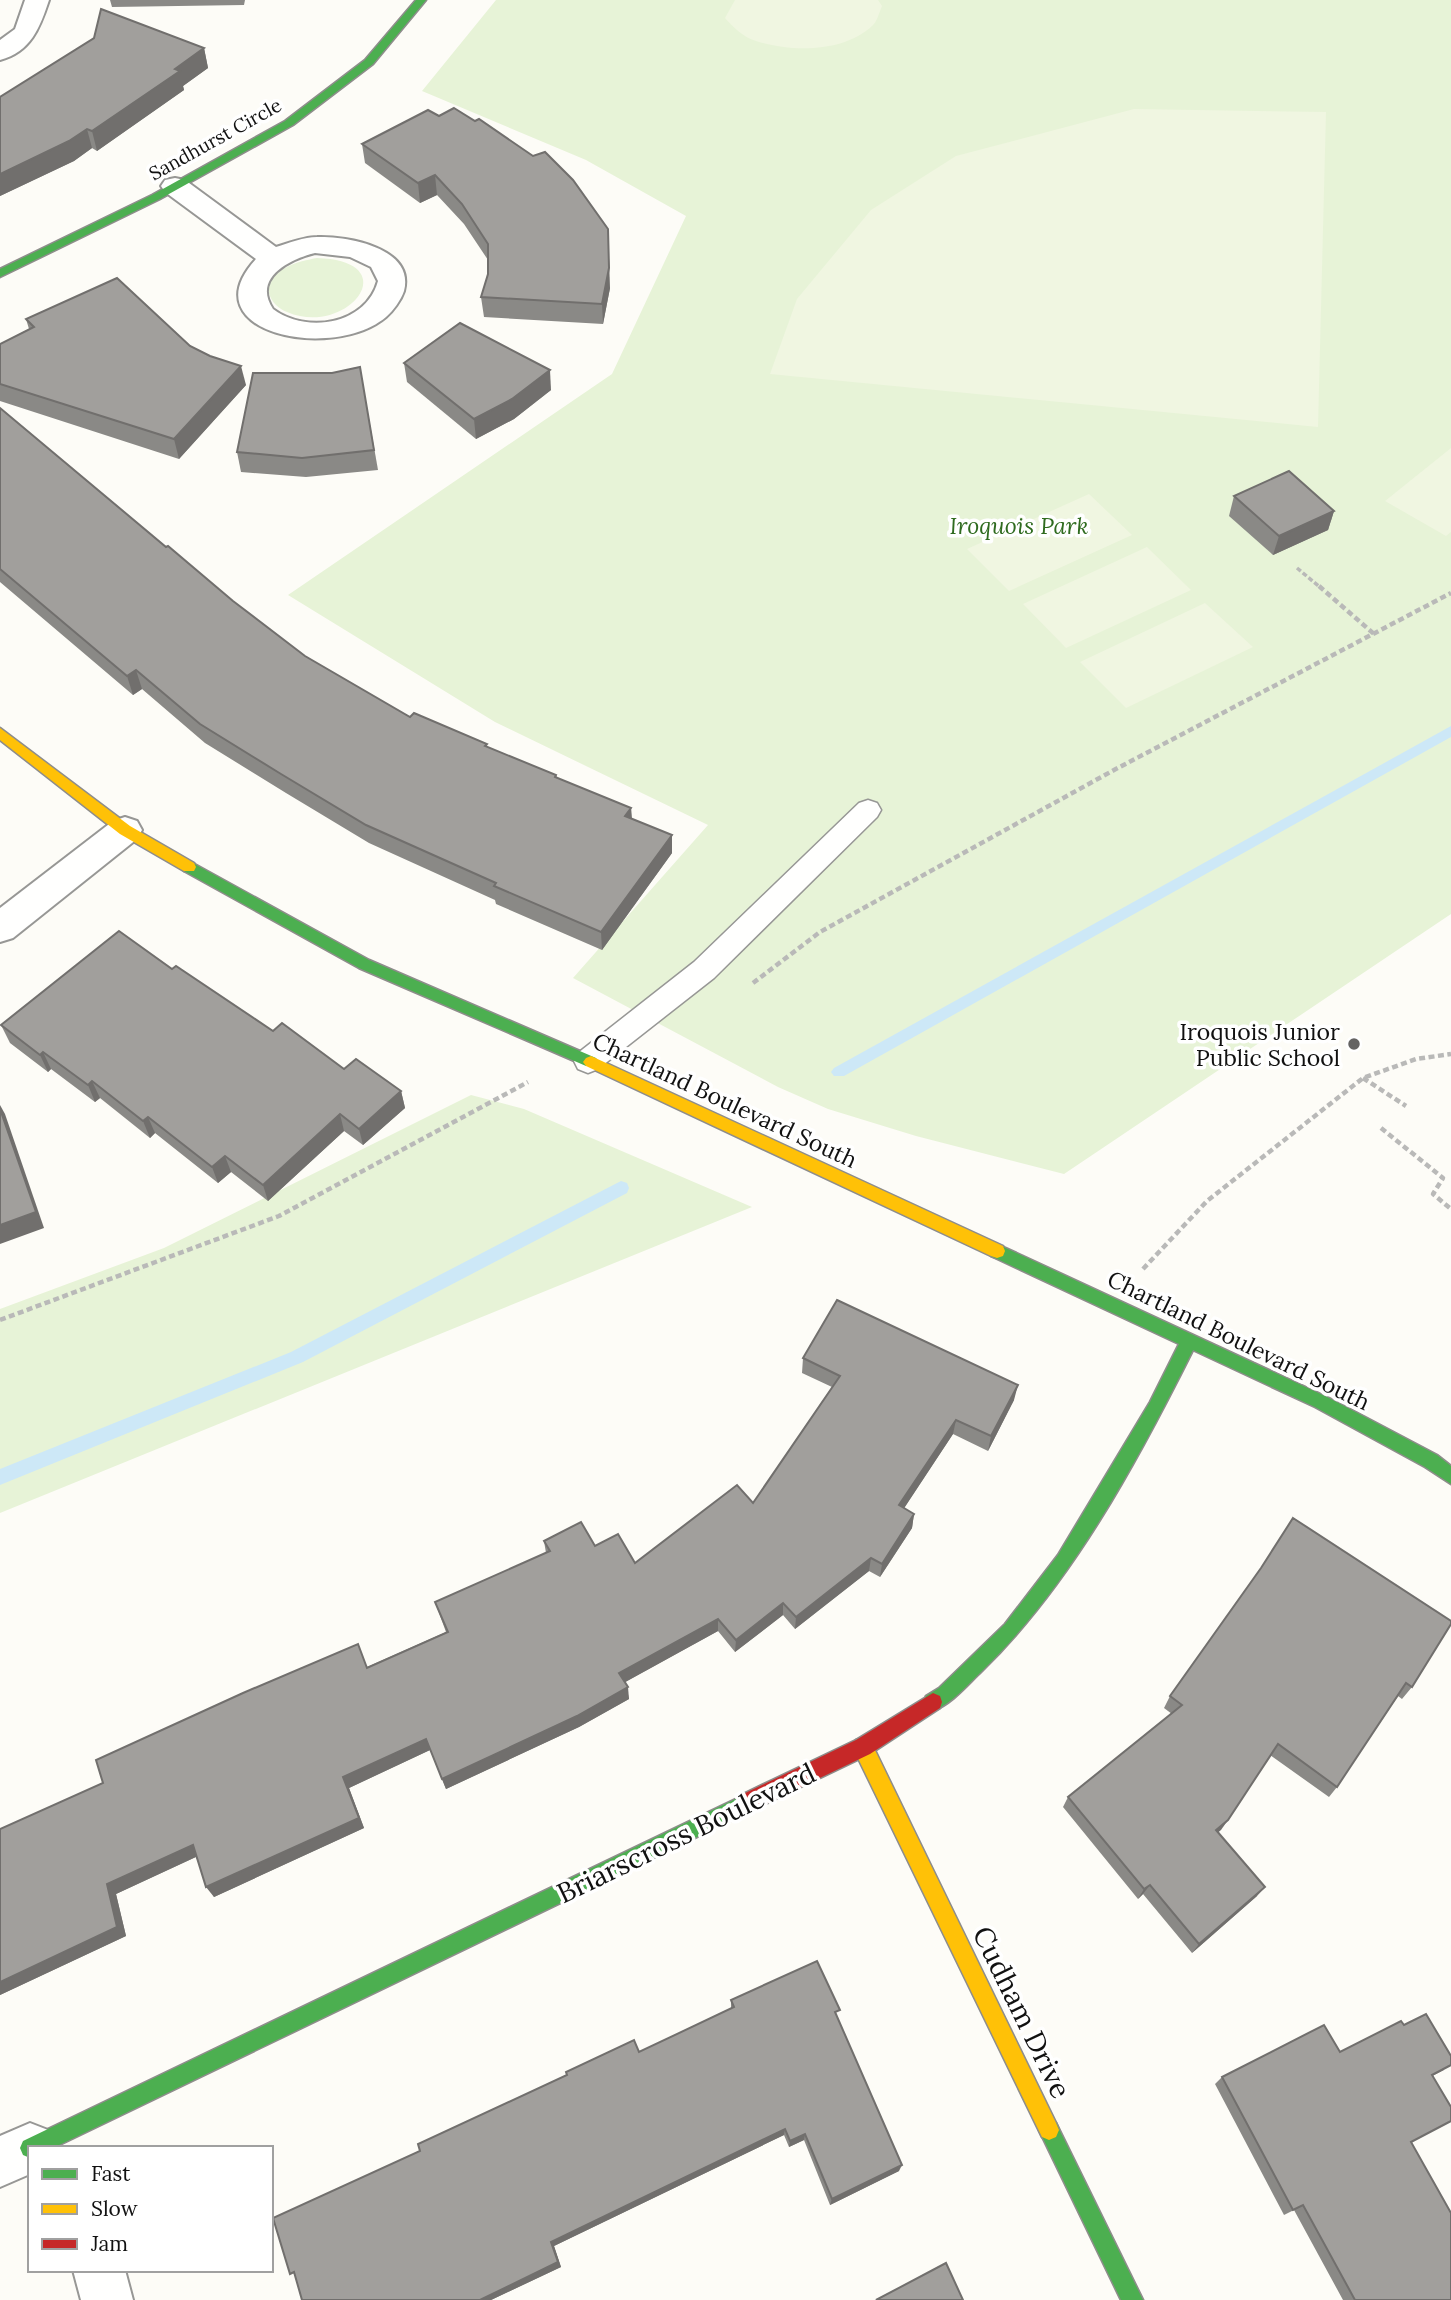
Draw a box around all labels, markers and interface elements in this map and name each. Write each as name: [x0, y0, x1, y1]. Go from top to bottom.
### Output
street label: Sandhurst Circle: [145, 93, 285, 185]
park label: Iroquois Park: [950, 511, 1088, 540]
place label: Iroquois Junior Public School: [1179, 1017, 1340, 1072]
street label: Chartland Boulevard South: [588, 1026, 862, 1174]
marker: Iroquois Junior Public School: [1346, 1036, 1362, 1052]
street label: Chartland Boulevard South: [1103, 1264, 1375, 1416]
street label: Briarscross Boulevard: [551, 1755, 821, 1911]
street label: Cudham Drive: [965, 1920, 1079, 2104]
legend: [28, 2146, 273, 2272]
text: Fast: [91, 2160, 131, 2187]
text: Slow: [91, 2195, 138, 2222]
text: Jam: [90, 2230, 128, 2257]

